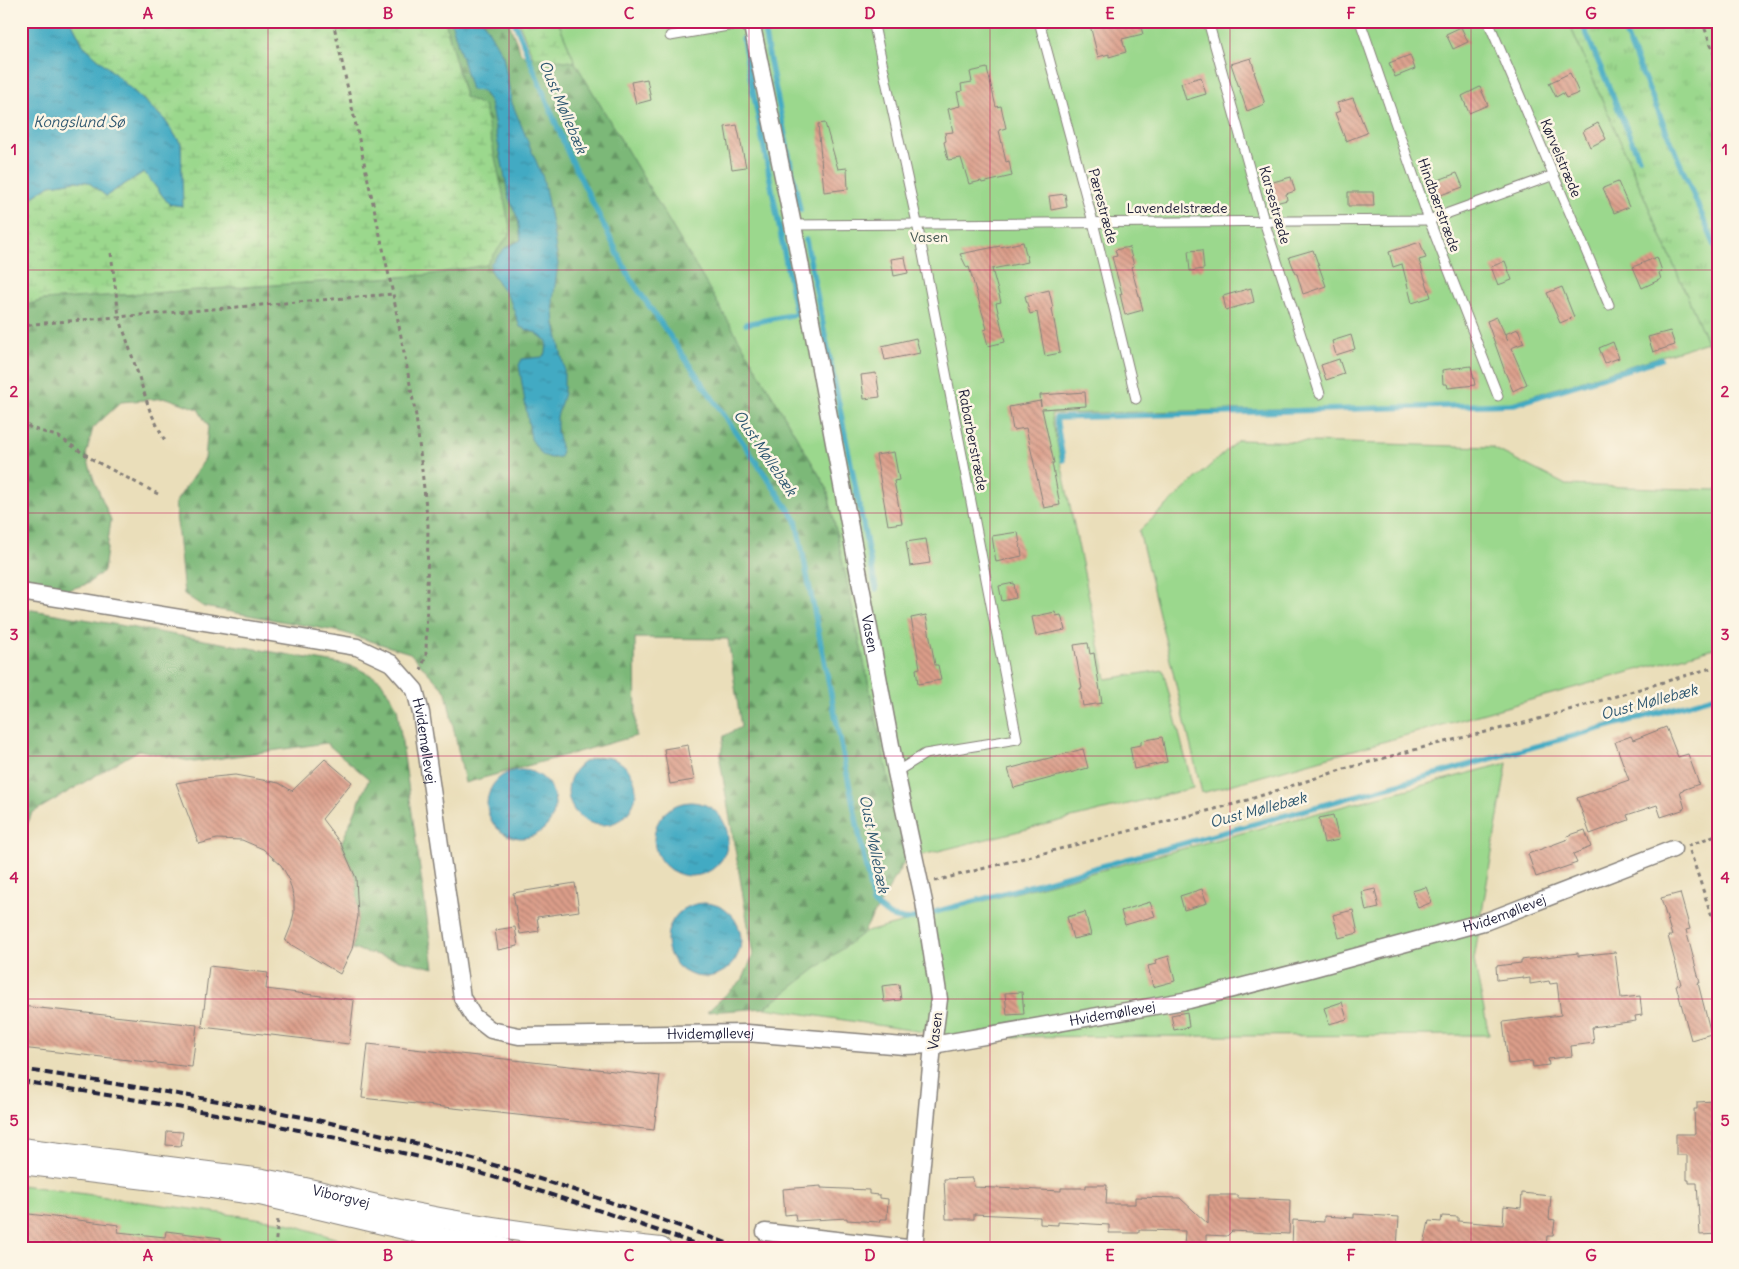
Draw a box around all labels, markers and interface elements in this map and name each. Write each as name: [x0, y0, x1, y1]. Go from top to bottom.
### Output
text: A: [143, 3, 153, 23]
text: B: [383, 3, 394, 23]
text: C: [624, 3, 635, 23]
text: D: [864, 3, 876, 23]
text: E: [1105, 3, 1115, 23]
text: F: [1346, 3, 1356, 23]
text: G: [1585, 3, 1597, 23]
water label: Oust Møllebæk: [535, 57, 592, 158]
water label: Kongslund Sø: [33, 112, 125, 131]
street label: Kørvelstræde: [1536, 116, 1586, 200]
text: 1: [11, 139, 17, 159]
text: 1: [1722, 139, 1728, 159]
street label: Hindbærstræde: [1414, 155, 1464, 255]
street label: Karsestræde: [1255, 164, 1295, 246]
street label: Pærestræde: [1084, 166, 1122, 246]
street label: Lavendelstræde: [1126, 199, 1228, 217]
park label: Vasen: [910, 228, 948, 246]
text: 2: [10, 381, 19, 401]
text: 2: [1721, 381, 1730, 401]
street label: Rabarberstræde: [954, 387, 992, 493]
water label: Oust Møllebæk: [730, 406, 802, 500]
street label: Vasen: [858, 613, 882, 654]
text: 3: [9, 624, 19, 644]
text: 3: [1720, 624, 1730, 644]
water label: Oust Møllebæk: [1598, 679, 1701, 724]
street label: Hvidemøllevej: [408, 696, 440, 785]
water label: Oust Møllebæk: [1207, 787, 1310, 832]
water label: Oust Møllebæk: [856, 793, 894, 896]
text: 4: [9, 867, 19, 887]
text: 4: [1720, 867, 1730, 887]
street label: Hvidemøllevej: [1461, 890, 1548, 936]
street label: Hvidemøllevej: [1068, 997, 1157, 1030]
street label: Vasen: [924, 1011, 946, 1051]
street label: Hvidemøllevej: [667, 1024, 755, 1043]
text: 5: [9, 1110, 19, 1130]
text: 5: [1720, 1110, 1730, 1130]
street label: Viborgvej: [311, 1181, 372, 1212]
text: A: [143, 1245, 153, 1265]
text: B: [383, 1245, 394, 1265]
text: C: [624, 1245, 635, 1265]
text: D: [864, 1245, 876, 1265]
text: E: [1105, 1245, 1115, 1265]
text: F: [1346, 1245, 1356, 1265]
text: G: [1585, 1245, 1597, 1265]

